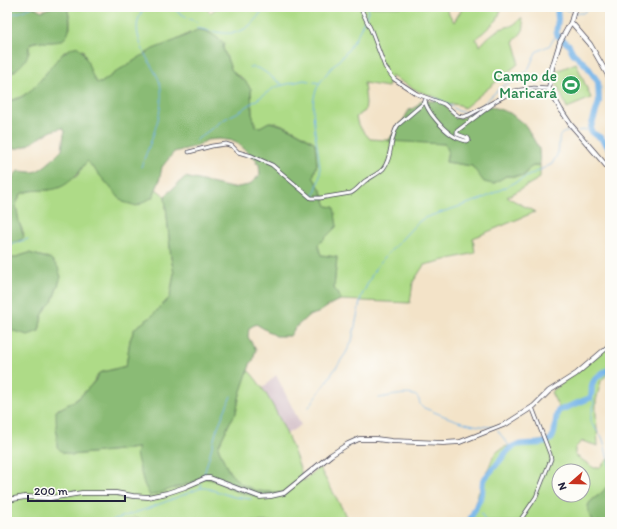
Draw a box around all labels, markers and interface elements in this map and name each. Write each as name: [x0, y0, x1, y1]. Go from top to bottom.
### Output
place label: Campo de Maricará: [493, 67, 557, 102]
sports icon: Campo de Maricará: [560, 74, 582, 96]
north arrow: [551, 463, 591, 503]
scale bar: [28, 477, 125, 503]
text: N: [555, 481, 569, 492]
text: 200 m: [34, 484, 68, 498]

